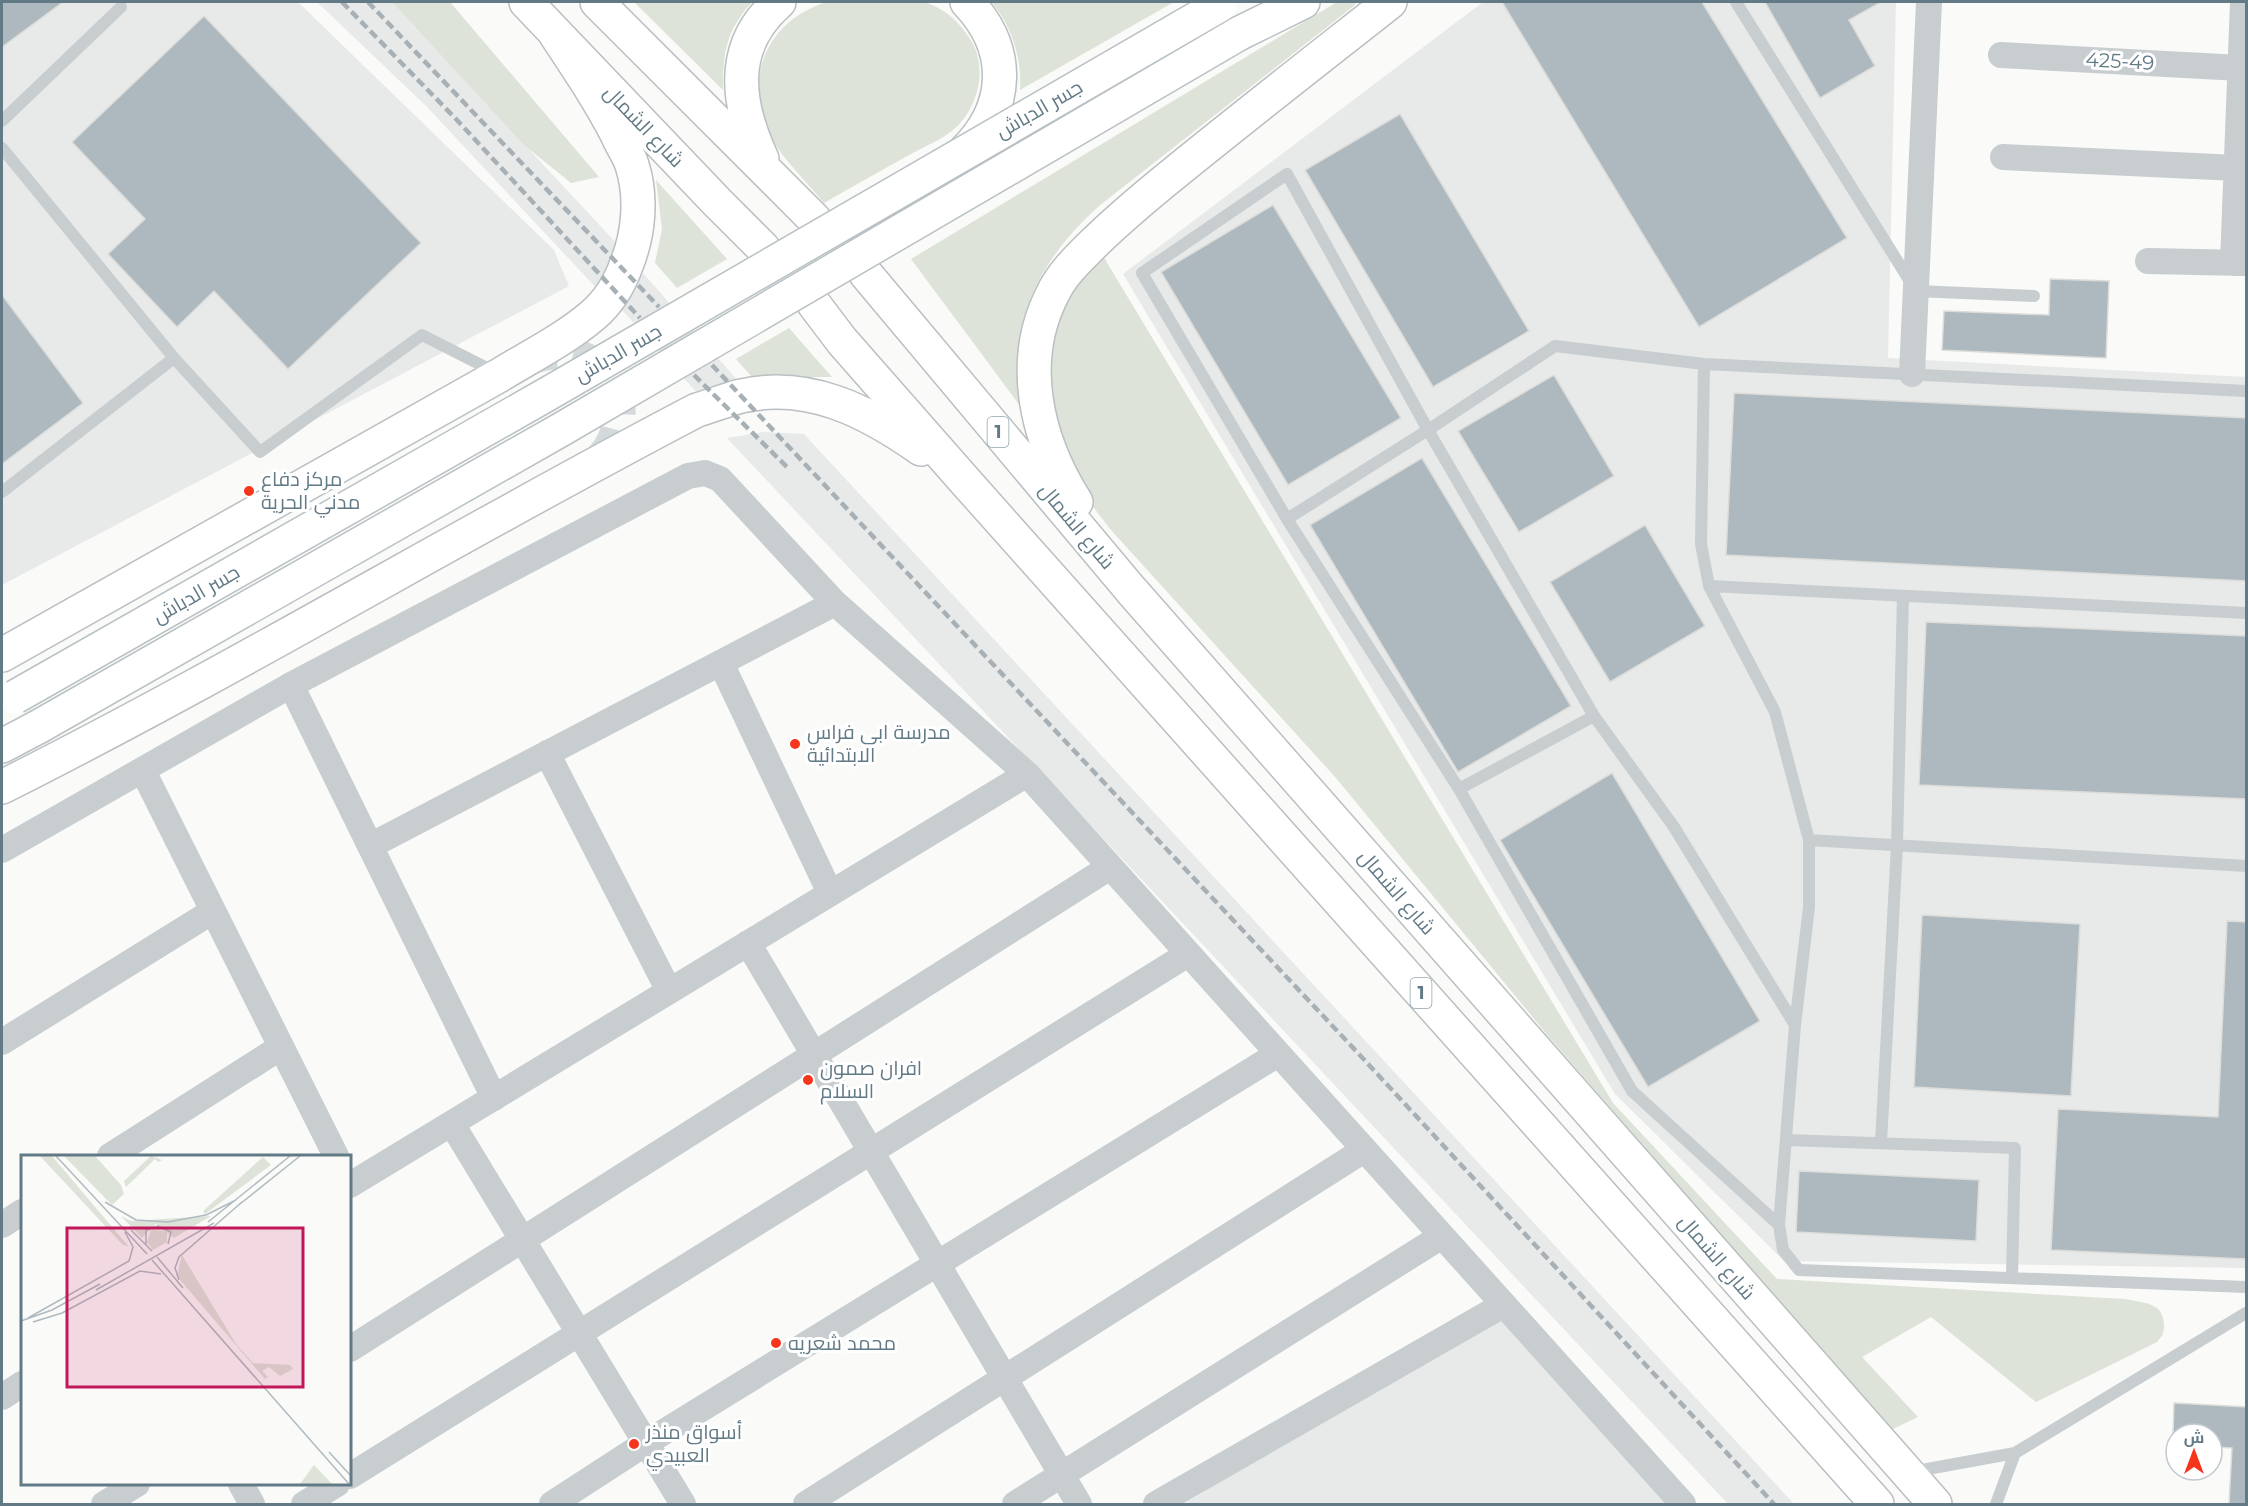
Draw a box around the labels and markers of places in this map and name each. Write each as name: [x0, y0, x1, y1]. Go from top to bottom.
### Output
place label: مركز دفاع مدني الحرية: [261, 467, 360, 518]
marker: مركز دفاع مدني الحرية: [242, 484, 256, 498]
place label: مدرسة ابي فراس الابتدائية: [807, 720, 951, 767]
marker: مدرسة ابي فراس الابتدائية: [788, 737, 802, 751]
place label: افران صمون السلام: [820, 1056, 922, 1105]
marker: افران صمون السلام: [801, 1073, 815, 1087]
place label: محمد شعريه: [788, 1331, 896, 1355]
marker: محمد شعريه: [769, 1336, 783, 1350]
place label: أسواق منذر العبيدي: [645, 1420, 742, 1471]
marker: أسواق منذر العبيدي: [627, 1437, 641, 1451]

